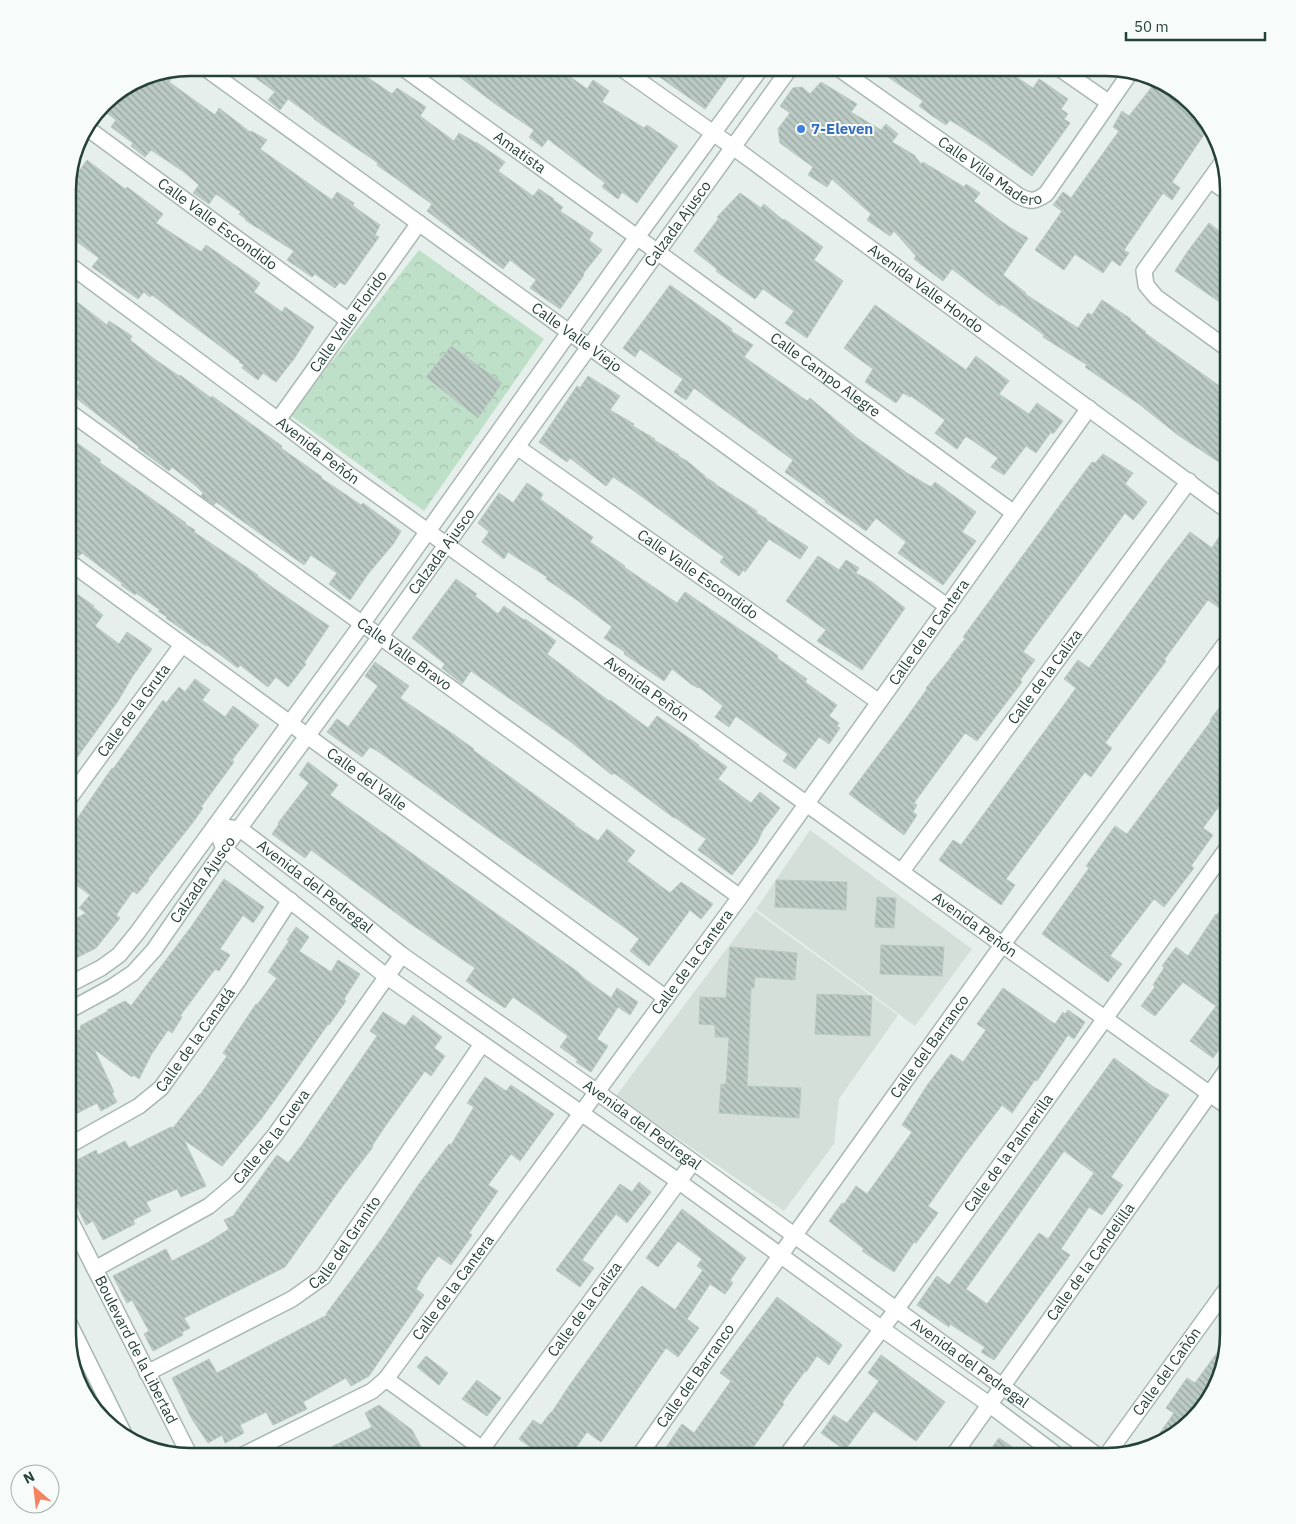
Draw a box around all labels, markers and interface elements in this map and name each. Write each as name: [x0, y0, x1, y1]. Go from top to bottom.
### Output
scale bar: [1126, 10, 1265, 42]
text: 50 m: [1134, 17, 1169, 36]
place label: 7-Eleven: [811, 119, 873, 138]
marker: 7-Eleven: [795, 123, 807, 135]
street label: Amatista: [490, 127, 550, 177]
street label: Calle Villa Madero: [935, 132, 1045, 209]
street label: Calle Valle Escondido: [154, 173, 281, 274]
street label: Calzada Ajusco: [640, 177, 715, 270]
street label: Avenida Valle Hondo: [864, 239, 987, 337]
street label: Calle Valle Florido: [305, 267, 391, 376]
street label: Calle Valle Viejo: [528, 298, 626, 376]
street label: Calle Campo Alegre: [767, 328, 884, 421]
street label: Avenida Peñón: [273, 412, 364, 488]
street label: Calzada Ajusco: [404, 504, 479, 598]
street label: Calle Valle Escondido: [634, 525, 762, 623]
street label: Calle de la Cantera: [884, 575, 973, 689]
street label: Calle Valle Bravo: [353, 613, 456, 695]
street label: Calle de la Caliza: [1003, 625, 1086, 728]
street label: Avenida Peñón: [601, 652, 693, 725]
street label: Calle de la Gruta: [93, 660, 174, 761]
street label: Calle del Valle: [323, 743, 411, 815]
street label: Calzada Ajusco: [165, 832, 239, 927]
street label: Avenida del Pedregal: [253, 835, 377, 937]
street label: Avenida Peñón: [929, 888, 1021, 961]
street label: Calle de la Cantera: [647, 905, 737, 1018]
street label: Calle de la Canadá: [151, 984, 239, 1096]
street label: Calle del Barranco: [886, 991, 973, 1102]
street label: Avenida del Pedregal: [580, 1075, 705, 1174]
street label: Calle de la Cueva: [229, 1085, 313, 1188]
street label: Calle de la Palmerilla: [959, 1090, 1057, 1216]
street label: Calle del Granito: [304, 1192, 385, 1293]
street label: Calle de la Candelilla: [1042, 1199, 1139, 1324]
street label: Calle de la Cantera: [408, 1231, 498, 1344]
street label: Calle de la Caliza: [543, 1258, 626, 1360]
street label: Boulevard de la Libertad: [91, 1272, 182, 1427]
street label: Avenida del Pedregal: [907, 1313, 1033, 1412]
street label: Calle del Barranco: [652, 1320, 738, 1431]
street label: Calle del Cañón: [1128, 1323, 1205, 1419]
north arrow: [10, 1464, 60, 1514]
text: N: [20, 1467, 38, 1488]

